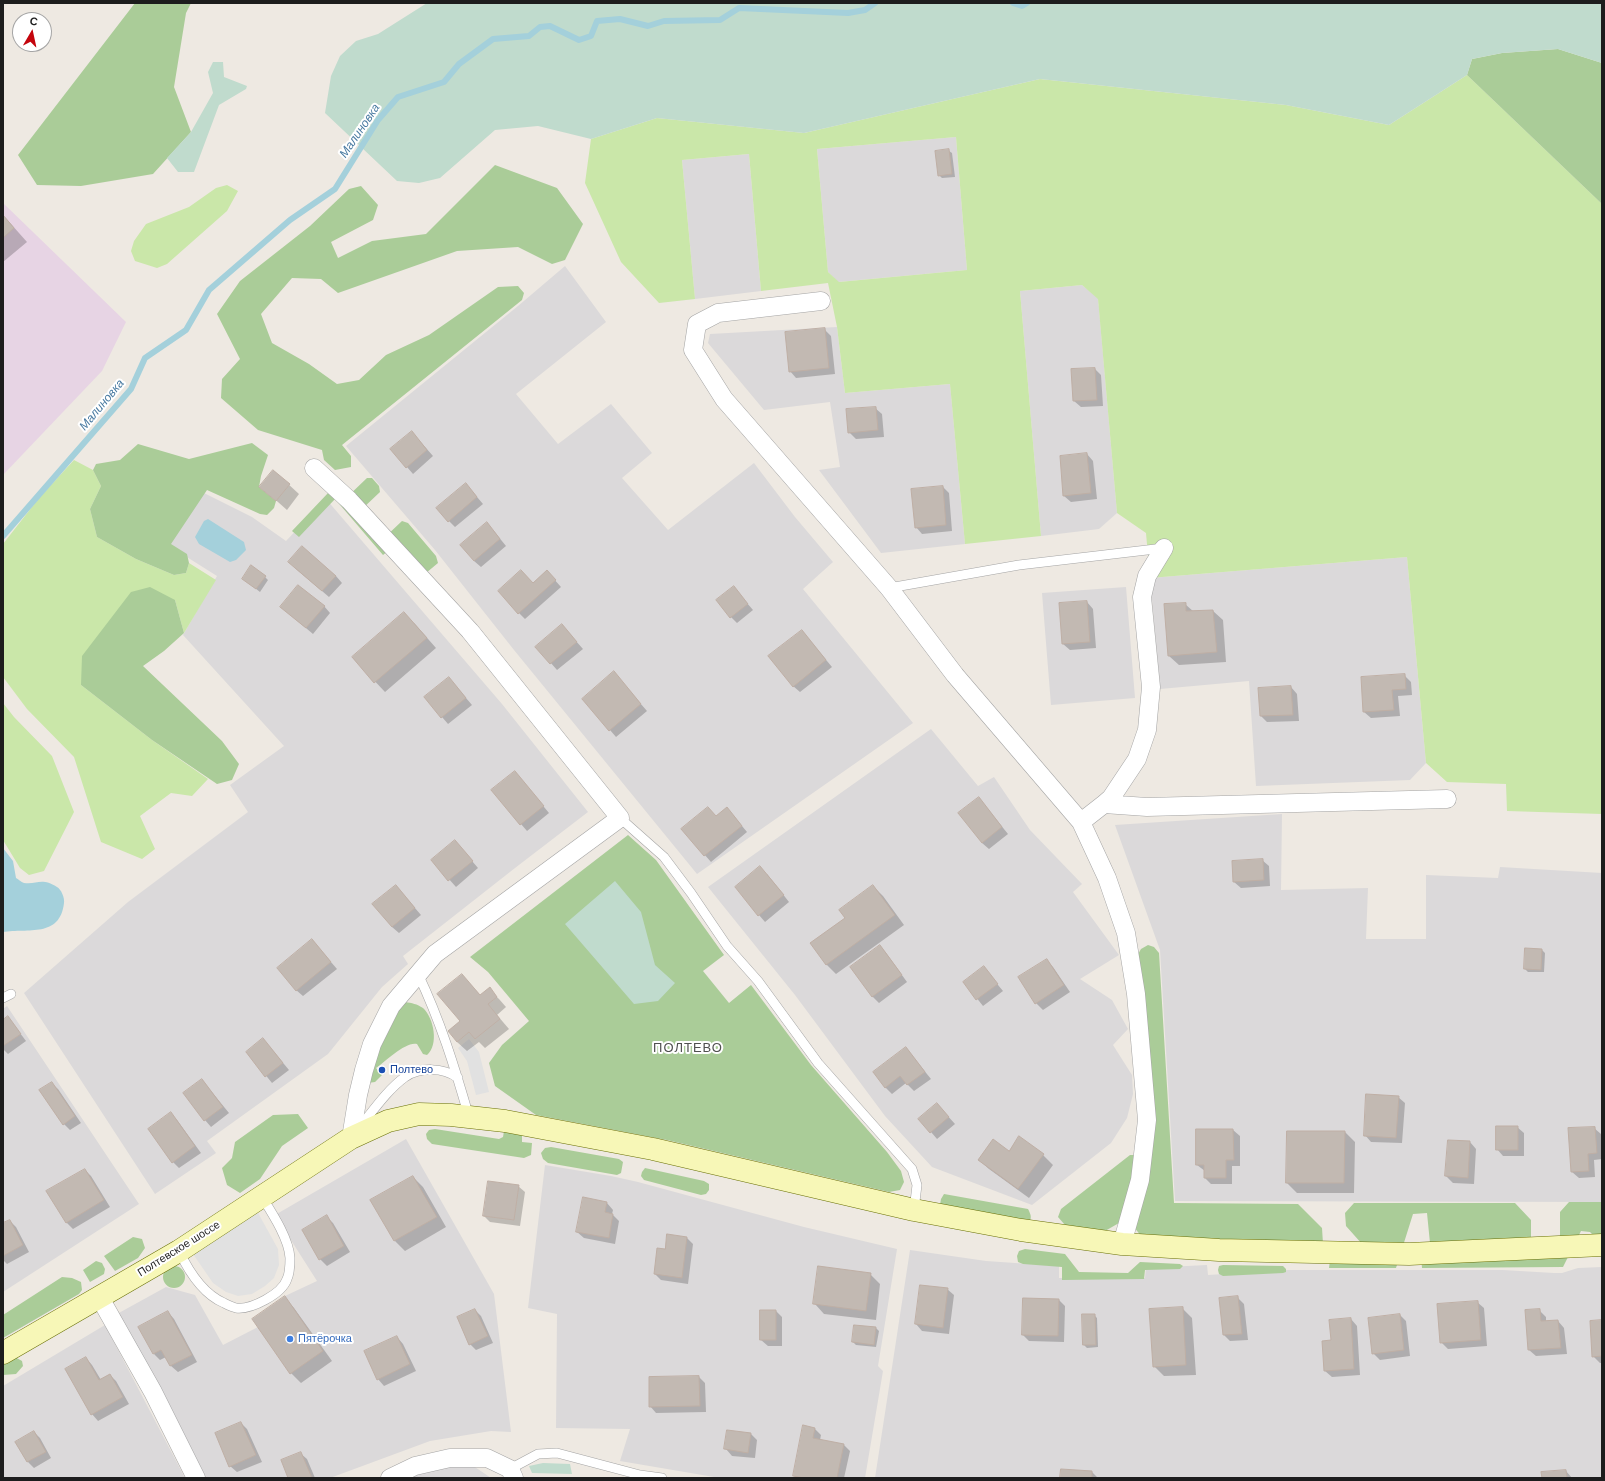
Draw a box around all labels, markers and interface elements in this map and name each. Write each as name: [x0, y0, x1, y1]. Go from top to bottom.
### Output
north arrow: [12, 12, 52, 52]
text: С: [29, 15, 39, 28]
water label: Малиновка: [337, 101, 383, 161]
water label: Малиновка: [77, 377, 127, 433]
district label: ПОЛТЕВО: [653, 1040, 723, 1056]
place label: Полтево: [390, 1063, 433, 1077]
marker: Полтево: [377, 1065, 387, 1075]
street label: Полтевское шоссе: [135, 1218, 223, 1280]
place label: Пятёрочка: [298, 1332, 352, 1346]
marker: Пятёрочка: [285, 1334, 295, 1344]

